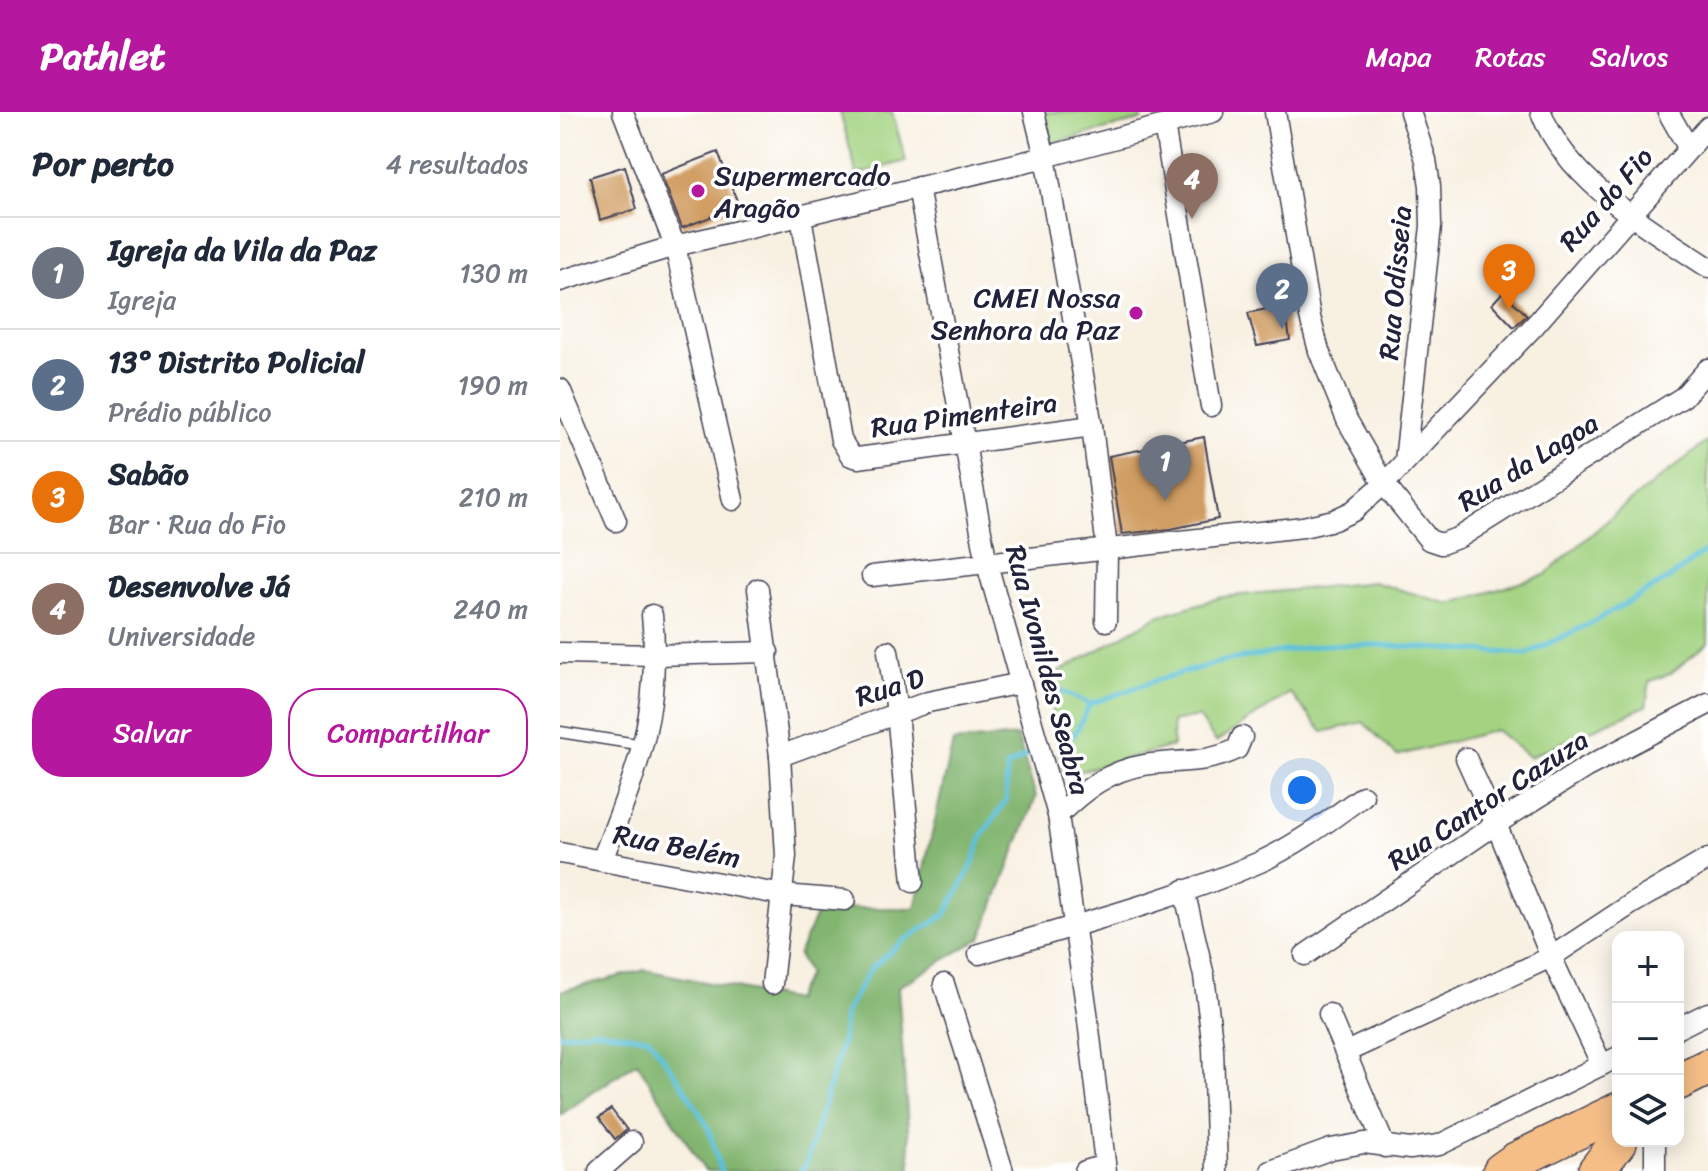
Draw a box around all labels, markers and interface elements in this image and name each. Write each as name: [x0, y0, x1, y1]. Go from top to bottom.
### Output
text: Pathlet: [40, 23, 166, 90]
text: Mapa: [1365, 32, 1431, 81]
text: Rotas: [1475, 32, 1546, 81]
text: Salvos: [1590, 32, 1668, 81]
text: Por perto: [32, 134, 174, 194]
street label: Rua do Fio: [1546, 135, 1666, 263]
text: 4 resultados: [386, 141, 528, 187]
place label: Supermercado Aragão: [713, 151, 891, 232]
pin: 4: [1166, 153, 1218, 219]
marker: Supermercado Aragão: [689, 182, 707, 200]
street label: Rua Odisseia: [1364, 204, 1426, 362]
text: Igreja da Vila da Paz: [108, 223, 377, 277]
pin: 3: [1483, 244, 1535, 310]
text: 1: [52, 250, 64, 296]
text: 130 m: [459, 250, 528, 296]
pin: 2: [1256, 263, 1308, 329]
place label: CMEI Nossa Senhora da Paz: [931, 273, 1121, 354]
text: Igreja: [108, 277, 176, 323]
marker: CMEI Nossa Senhora da Paz: [1127, 304, 1145, 322]
text: 13° Distrito Policial: [108, 335, 365, 389]
text: 2: [50, 362, 66, 408]
text: 190 m: [458, 362, 528, 408]
street label: Rua Pimenteira: [868, 378, 1060, 452]
text: Prédio público: [108, 389, 271, 435]
street label: Rua da Lagoa: [1448, 399, 1608, 525]
pin: 1: [1139, 435, 1191, 501]
text: Sabão: [108, 447, 189, 501]
text: 3: [51, 474, 65, 520]
text: 210 m: [459, 474, 528, 520]
text: Bar · Rua do Fio: [108, 501, 286, 547]
street label: Rua Ivonildes Seabra: [991, 540, 1105, 801]
text: Desenvolve Já: [108, 559, 290, 613]
text: 4: [50, 586, 66, 632]
text: 240 m: [454, 586, 528, 632]
text: Universidade: [108, 613, 255, 659]
street label: Rua D: [849, 653, 931, 721]
button: Salvar: [32, 688, 272, 777]
button: Compartilhar: [288, 688, 528, 777]
street label: Rua Cantor Cazuza: [1377, 716, 1599, 884]
your location: [1282, 770, 1322, 810]
street label: Rua Belém: [609, 810, 745, 882]
map controls: [1612, 931, 1684, 1147]
button: +: [1612, 931, 1684, 1003]
button: −: [1612, 1003, 1684, 1075]
button: layers: [1612, 1075, 1684, 1147]

